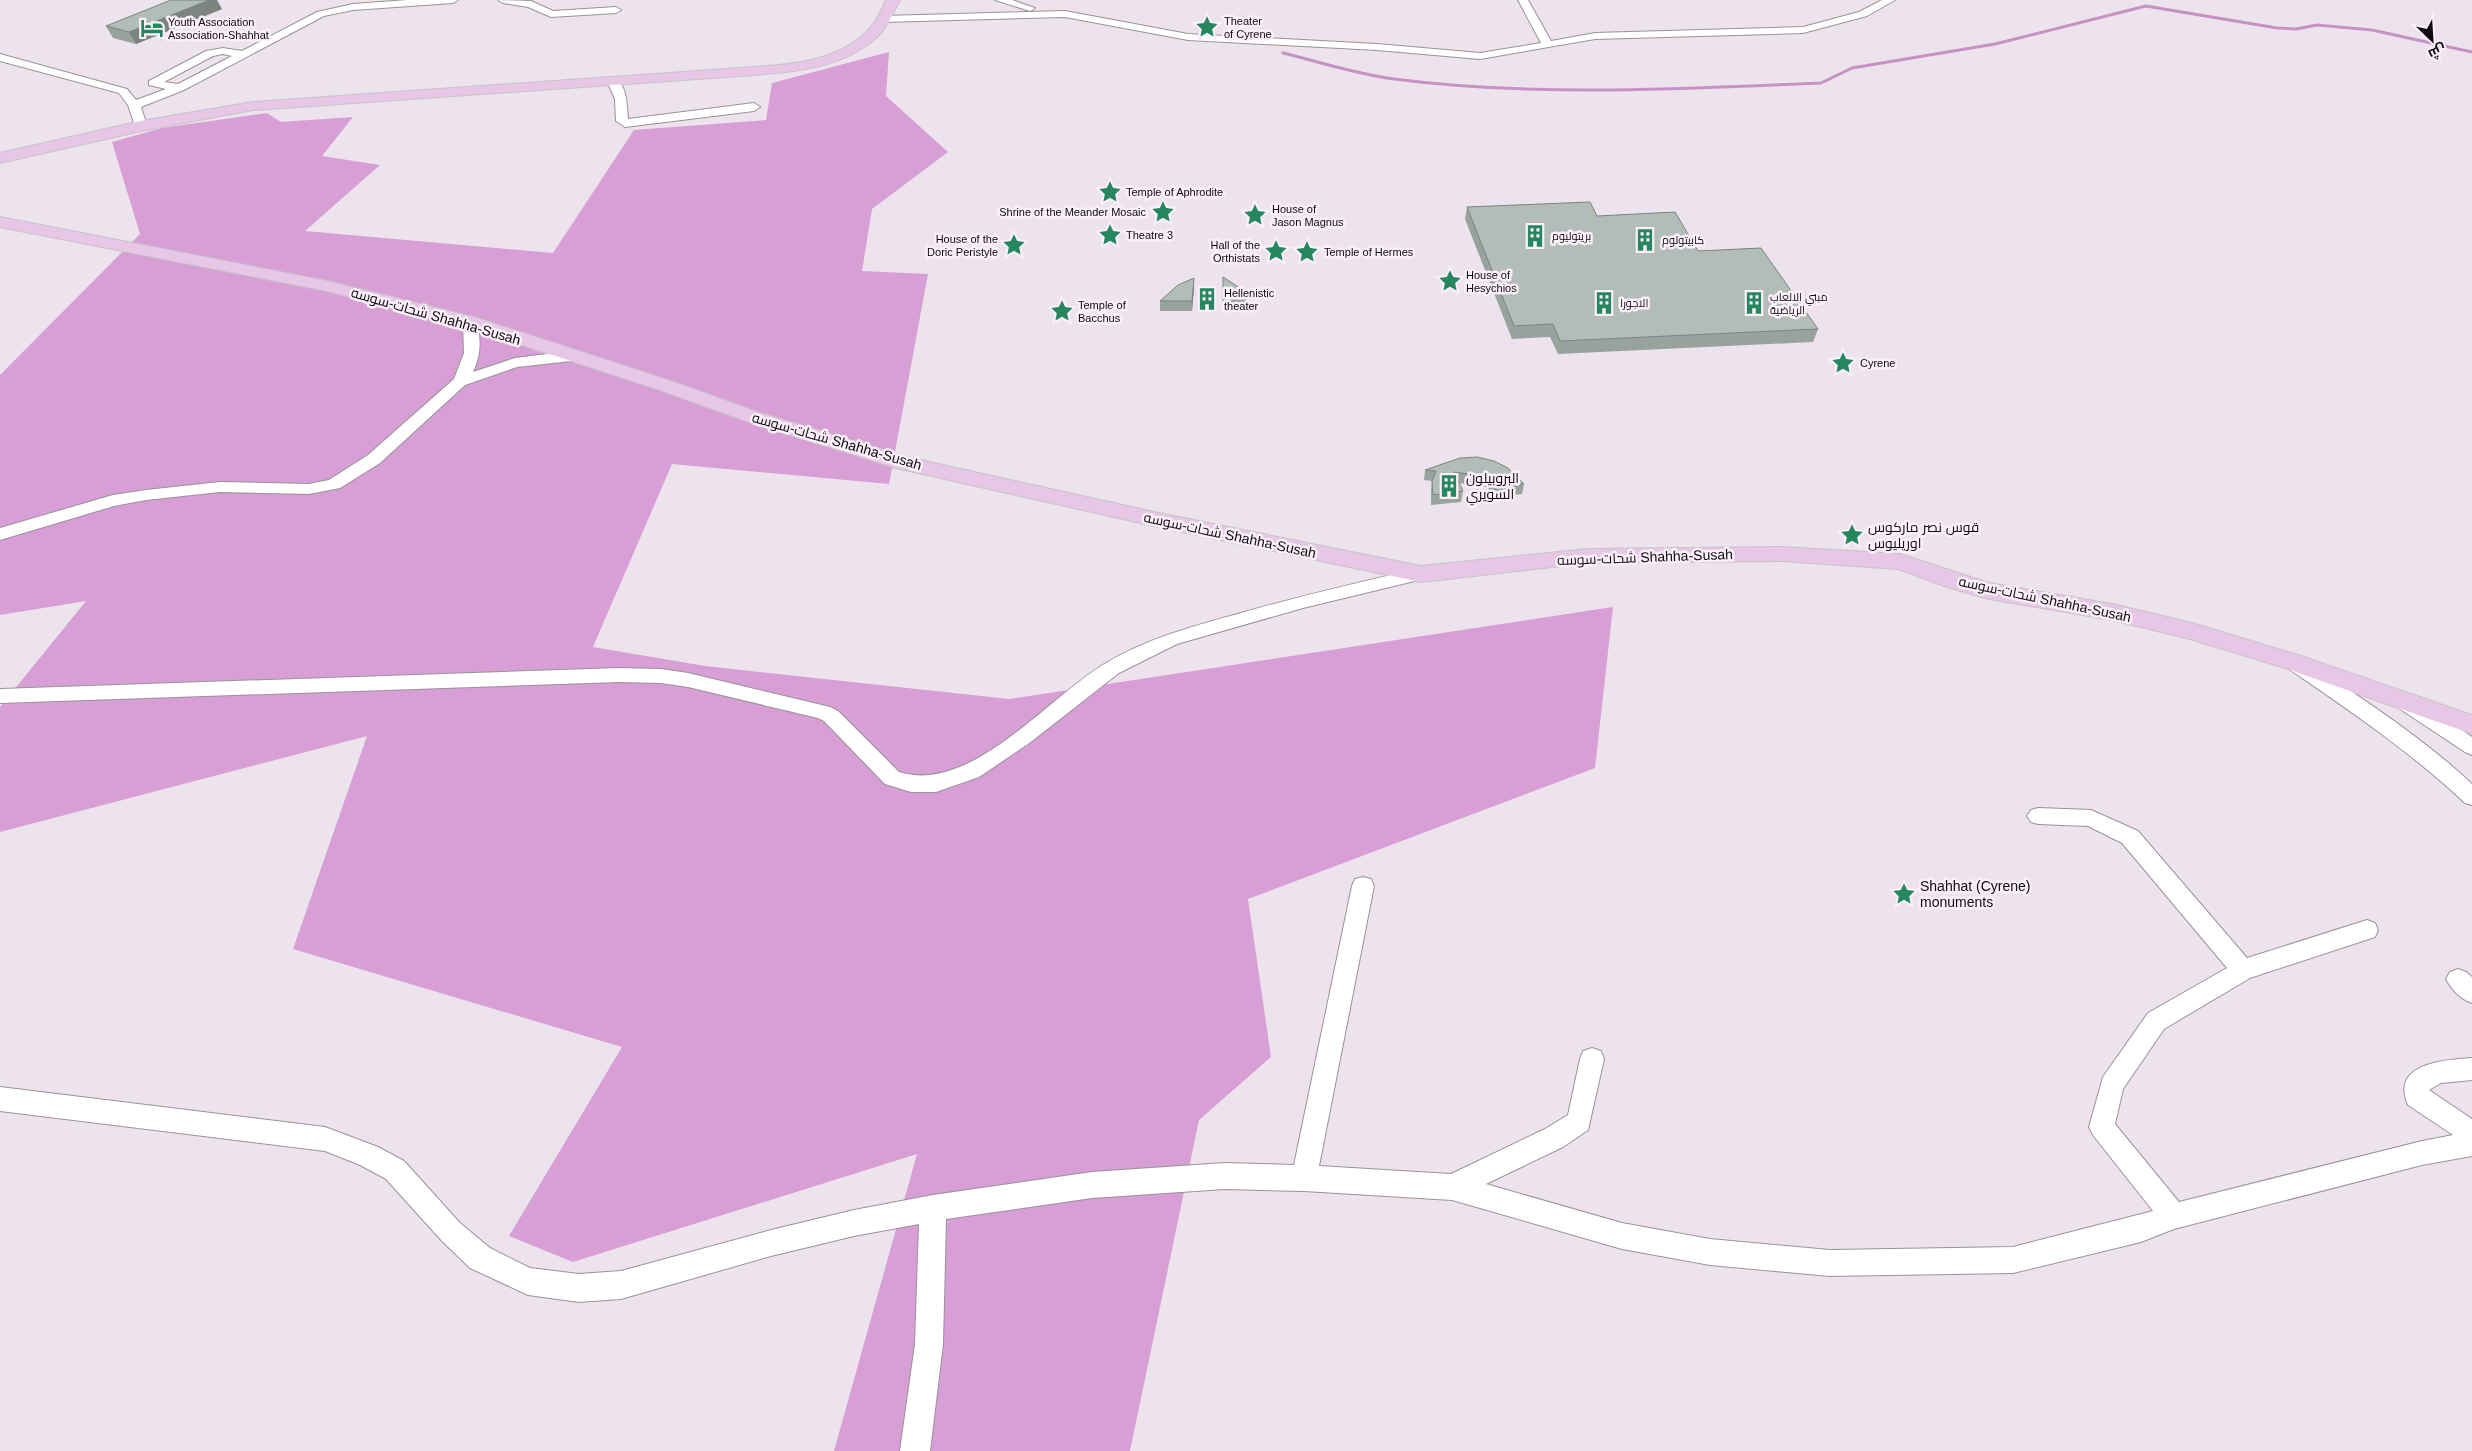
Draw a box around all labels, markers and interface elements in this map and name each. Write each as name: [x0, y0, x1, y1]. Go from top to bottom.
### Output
place icon: Theater of Cyrene: [1194, 14, 1220, 40]
hotel icon: Youth Association Association-Shahhat: [139, 15, 165, 41]
place label: Theater of Cyrene: [1224, 15, 1272, 40]
north arrow: [2407, 15, 2457, 65]
place label: Youth Association Association-Shahhat: [168, 16, 269, 41]
text: ش: [2426, 40, 2449, 63]
place icon: Temple of Aphrodite: [1097, 179, 1123, 205]
place label: Temple of Aphrodite: [1126, 186, 1223, 198]
place icon: Shrine of the Meander Mosaic: [1150, 199, 1176, 225]
place icon: House of Jason Magnus: [1242, 202, 1268, 228]
place label: House of Jason Magnus: [1272, 203, 1344, 228]
place label: Shrine of the Meander Mosaic: [999, 206, 1146, 218]
place icon: Theatre 3: [1097, 222, 1123, 248]
building icon: بريتوليوم: [1522, 223, 1548, 249]
building icon: كابيتولوم: [1632, 227, 1658, 253]
place label: Theatre 3: [1126, 229, 1173, 241]
place label: بريتوليوم: [1552, 230, 1591, 244]
place icon: House of the Doric Peristyle: [1001, 232, 1027, 258]
place label: House of the Doric Peristyle: [927, 233, 998, 258]
place label: كابيتولوم: [1662, 234, 1704, 248]
place icon: Hall of the Orthistats: [1263, 238, 1289, 264]
place label: Hall of the Orthistats: [1210, 239, 1260, 264]
place icon: Temple of Hermes: [1294, 239, 1320, 265]
place label: Temple of Hermes: [1324, 246, 1414, 258]
place icon: House of Hesychios: [1437, 268, 1463, 294]
place label: House of Hesychios: [1466, 269, 1517, 294]
street label: شحات-سوسه Shahha-Susah: [349, 284, 523, 348]
building icon: Hellenistic theater: [1194, 286, 1220, 312]
place label: Hellenistic theater: [1224, 287, 1275, 312]
building icon: الاجورا: [1591, 290, 1617, 316]
building icon: مبني الالعاب الرياضية: [1741, 290, 1767, 316]
place label: مبني الالعاب الرياضية: [1770, 291, 1828, 317]
place label: الاجورا: [1620, 297, 1648, 310]
place icon: Temple of Bacchus: [1049, 298, 1075, 324]
place label: Temple of Bacchus: [1078, 299, 1127, 324]
place icon: Cyrene: [1830, 350, 1856, 376]
place label: Cyrene: [1860, 357, 1895, 369]
street label: شحات-سوسه Shahha-Susah: [750, 409, 924, 473]
place label: البروبيلون السويري: [1466, 470, 1519, 506]
building icon: البروبيلون السويري: [1436, 473, 1462, 499]
street label: شحات-سوسه Shahha-Susah: [1142, 509, 1318, 561]
place label: قوس نصر ماركوس اوريليوس: [1868, 519, 1979, 551]
place icon: قوس نصر ماركوس اوريليوس: [1839, 522, 1865, 548]
street label: شحات-سوسه Shahha-Susah: [1557, 546, 1733, 568]
street label: شحات-سوسه Shahha-Susah: [1957, 573, 2133, 625]
place label: Shahhat (Cyrene) monuments: [1920, 878, 2031, 910]
place icon: Shahhat (Cyrene) monuments: [1891, 881, 1917, 907]

